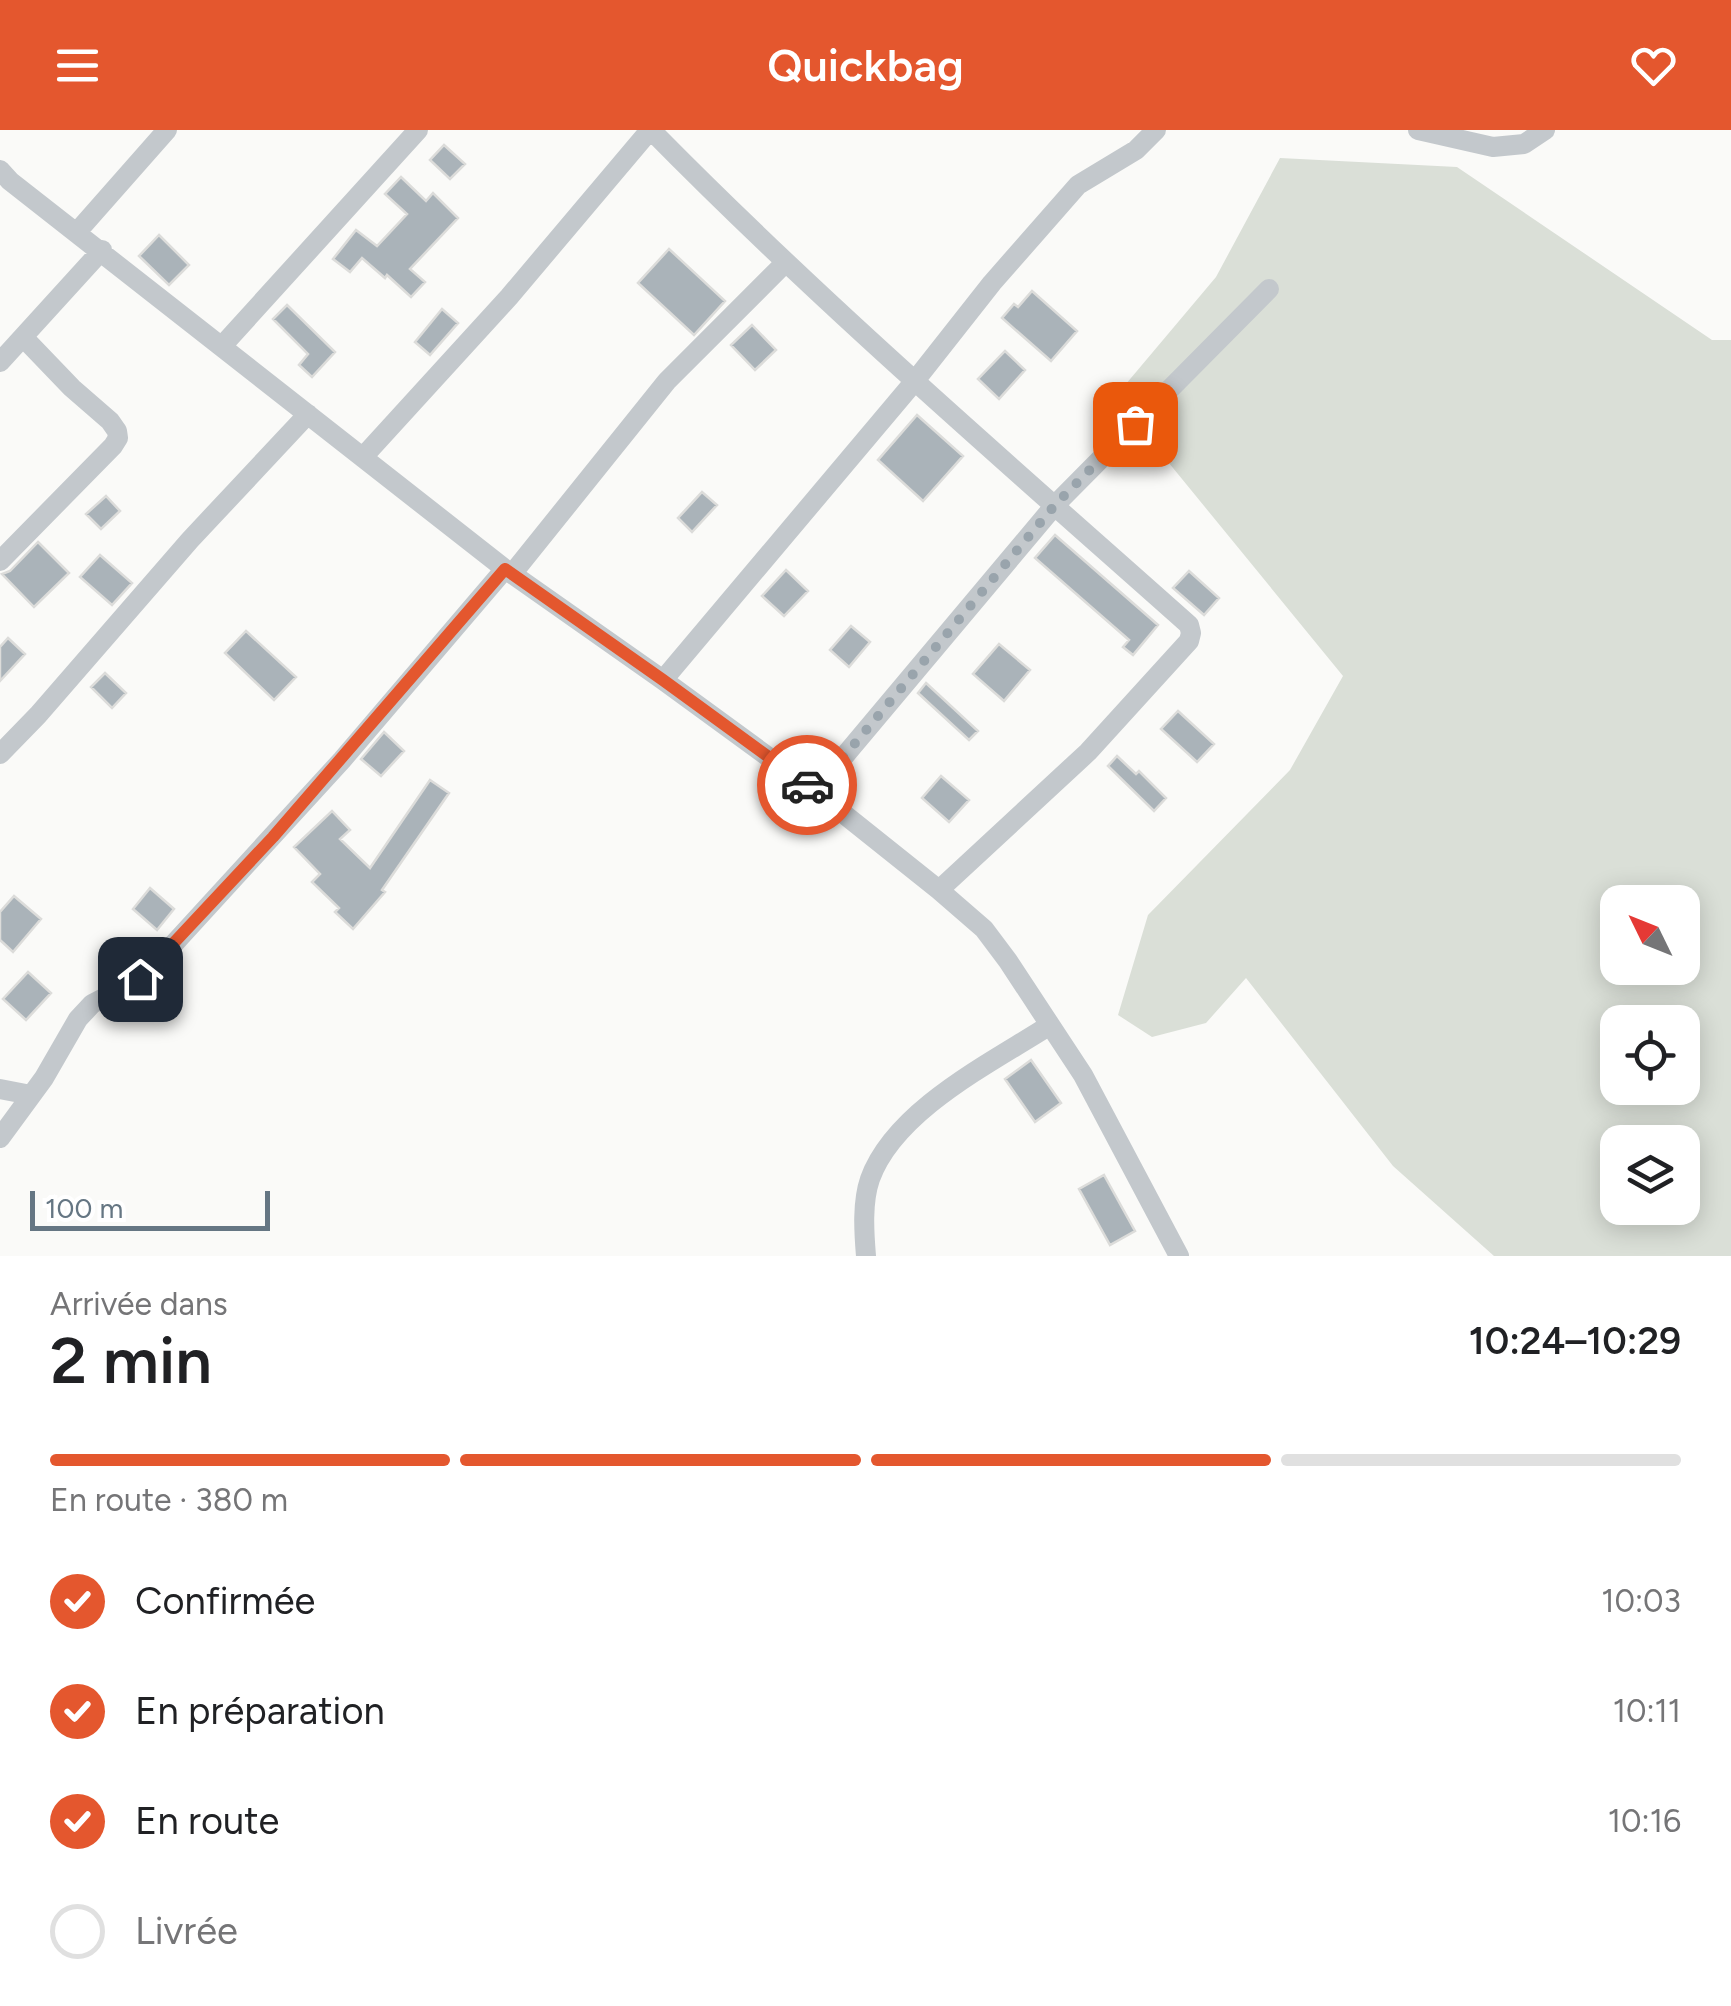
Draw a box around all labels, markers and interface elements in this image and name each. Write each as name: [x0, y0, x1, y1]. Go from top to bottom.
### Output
icon: menu: [50, 38, 105, 93]
text: Quickbag: [767, 38, 964, 92]
icon: heart: [1626, 38, 1681, 93]
pin: [1093, 382, 1178, 467]
icon: bag: [1108, 397, 1163, 452]
courier: [757, 735, 857, 835]
icon: car: [780, 758, 835, 813]
north arrow: [1600, 885, 1700, 985]
map controls: [1600, 885, 1700, 1225]
pin: [98, 937, 183, 1022]
icon: home: [113, 952, 168, 1007]
button: locate: [1600, 1005, 1700, 1105]
button: layers: [1600, 1125, 1700, 1225]
scale bar: [30, 1186, 270, 1230]
text: 100 m: [45, 1191, 123, 1225]
text: Arrivée dans: [50, 1285, 228, 1323]
text: 10:24–10:29: [1469, 1318, 1681, 1364]
text: 2 min: [50, 1321, 212, 1399]
text: En route · 380 m: [50, 1481, 288, 1519]
icon: check: [50, 1574, 105, 1629]
text: Confirmée: [135, 1578, 315, 1624]
text: 10:03: [1601, 1582, 1681, 1620]
icon: check: [50, 1684, 105, 1739]
text: En préparation: [135, 1688, 385, 1734]
text: 10:11: [1613, 1692, 1681, 1730]
icon: check: [50, 1794, 105, 1849]
text: En route: [135, 1798, 279, 1844]
text: 10:16: [1608, 1802, 1681, 1840]
text: Livrée: [135, 1908, 238, 1954]

